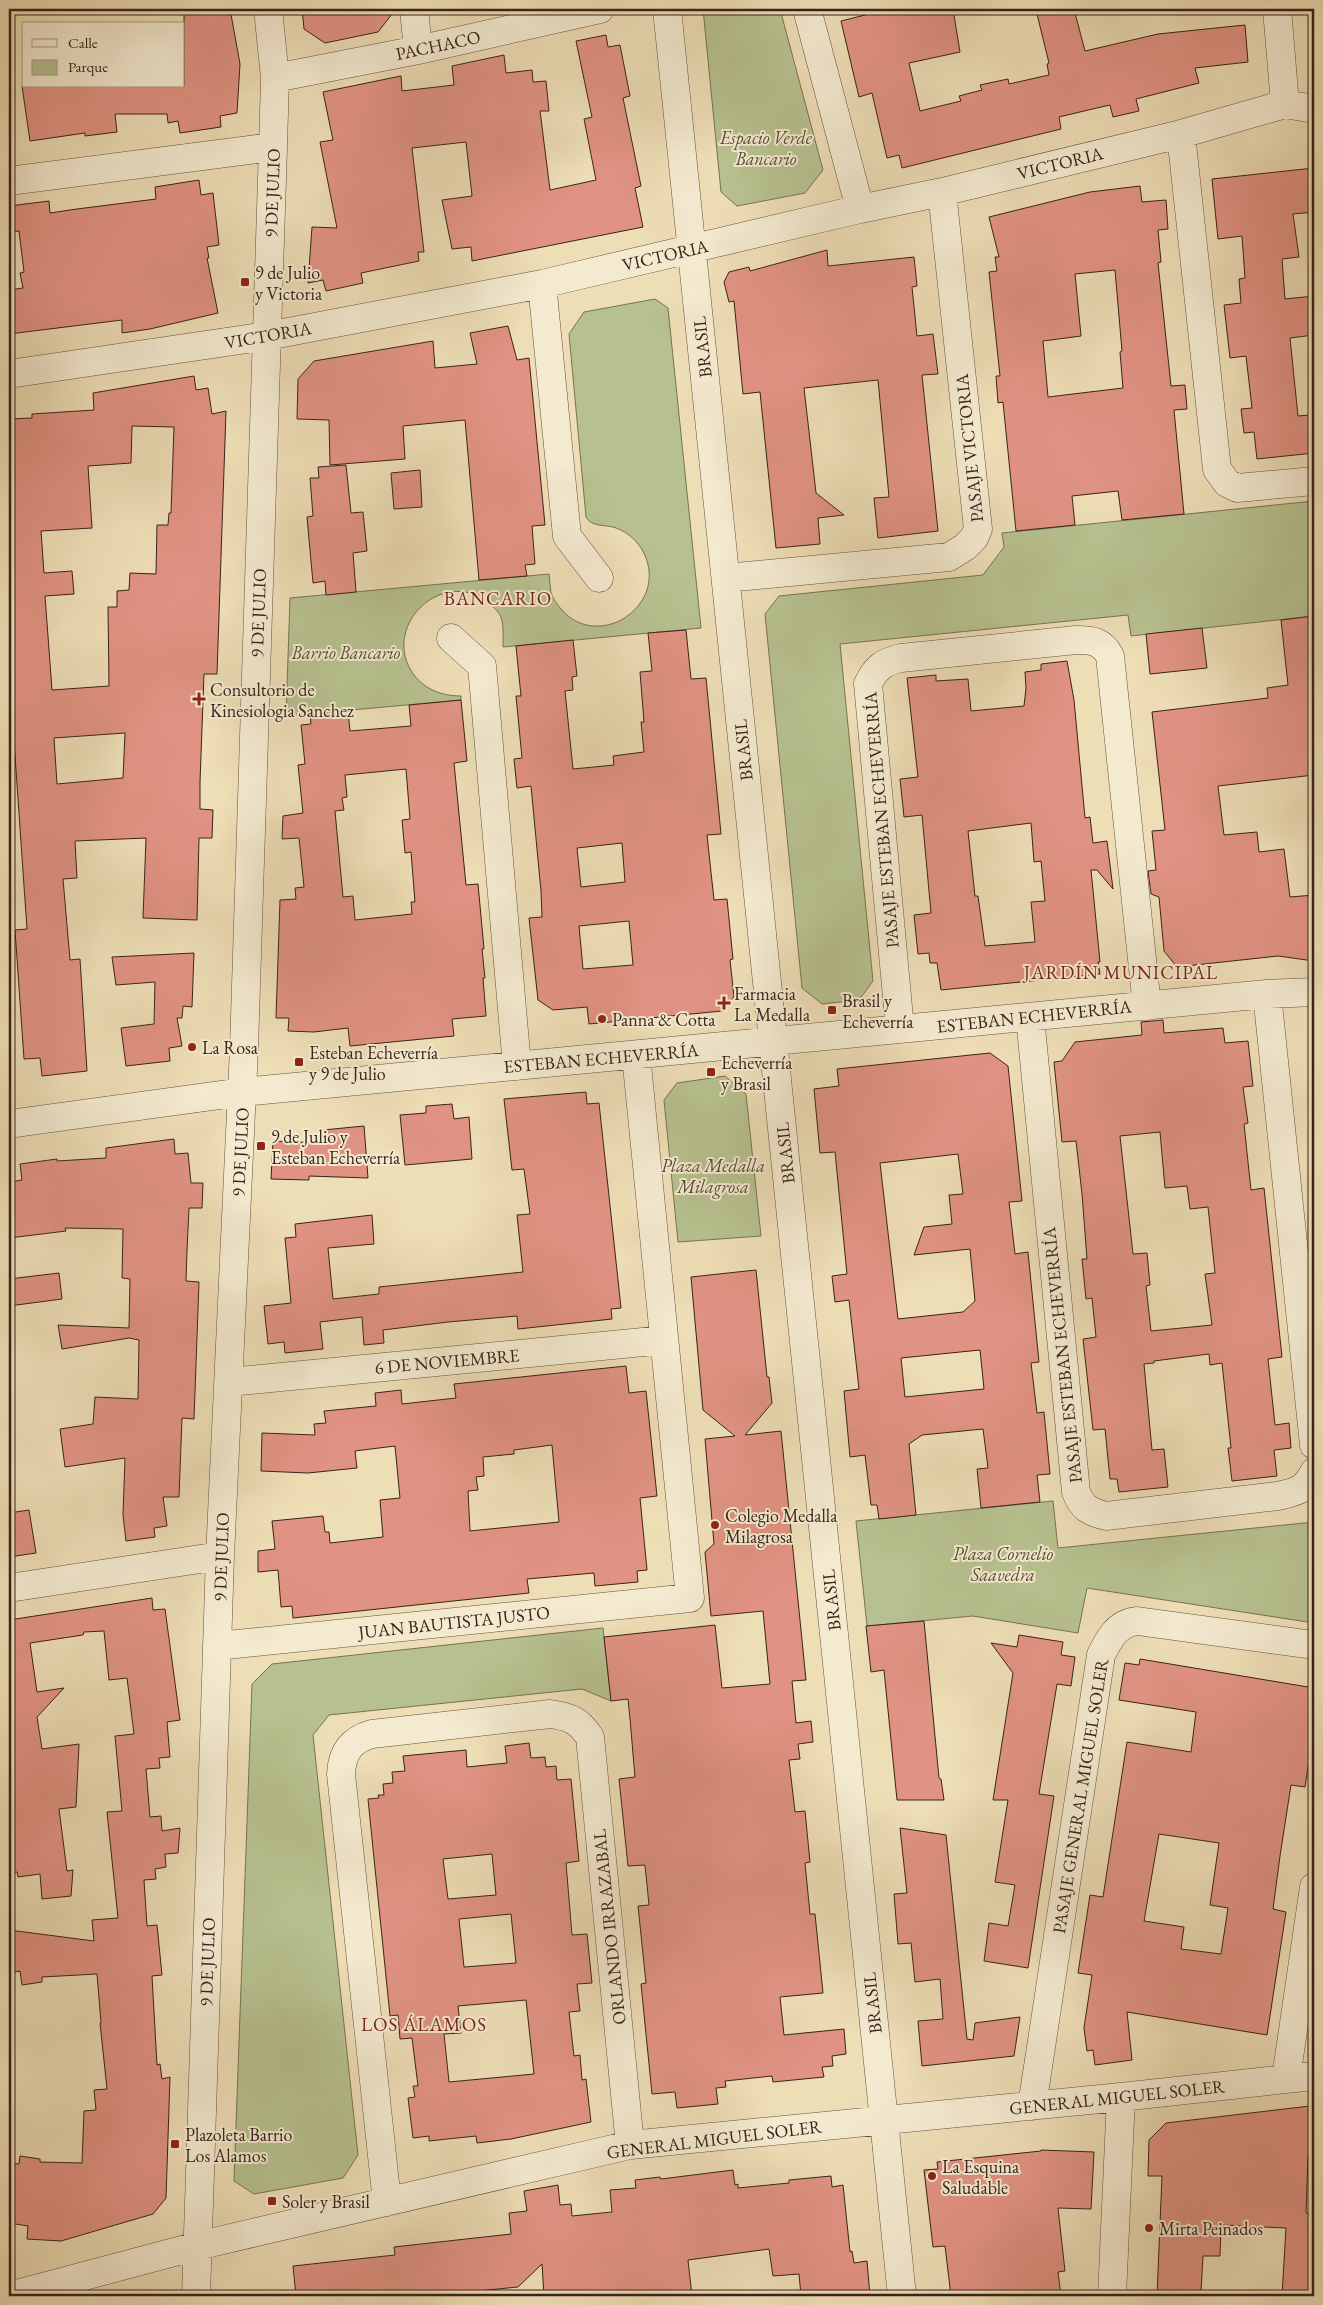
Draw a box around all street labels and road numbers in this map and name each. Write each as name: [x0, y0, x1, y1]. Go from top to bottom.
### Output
street label: PACHACO: [394, 25, 482, 65]
street label: VICTORIA: [1015, 141, 1106, 185]
street label: 9 DE JULIO: [259, 148, 285, 238]
street label: VICTORIA: [620, 234, 711, 276]
street label: BRASIL: [687, 315, 717, 379]
street label: VICTORIA: [223, 316, 314, 354]
street label: PASAJE VICTORIA: [950, 372, 988, 523]
street label: 9 DE JULIO: [245, 568, 271, 658]
street label: PASAJE ESTEBAN ECHEVERRÍA: [858, 690, 904, 949]
street label: BRASIL: [728, 718, 758, 782]
street label: ESTEBAN ECHEVERRÍA: [935, 994, 1133, 1038]
street label: ESTEBAN ECHEVERRÍA: [502, 1038, 700, 1078]
street label: 9 DE JULIO: [226, 1107, 254, 1197]
street label: BRASIL: [770, 1121, 800, 1185]
street label: PASAJE ESTEBAN ECHEVERRÍA: [1037, 1225, 1087, 1484]
street label: 6 DE NOVIEMBRE: [374, 1343, 520, 1379]
street label: 9 DE JULIO: [208, 1512, 234, 1602]
street label: BRASIL: [816, 1568, 846, 1632]
street label: JUAN BAUTISTA JUSTO: [355, 1601, 551, 1644]
street label: PASAJE GENERAL MIGUEL SOLER: [1047, 1657, 1113, 1935]
street label: ORLANDO IRRAZABAL: [587, 1828, 631, 2026]
street label: 9 DE JULIO: [194, 1917, 220, 2007]
street label: BRASIL: [857, 1971, 887, 2035]
street label: GENERAL MIGUEL SOLER: [1008, 2074, 1226, 2120]
street label: GENERAL MIGUEL SOLER: [605, 2114, 823, 2164]

